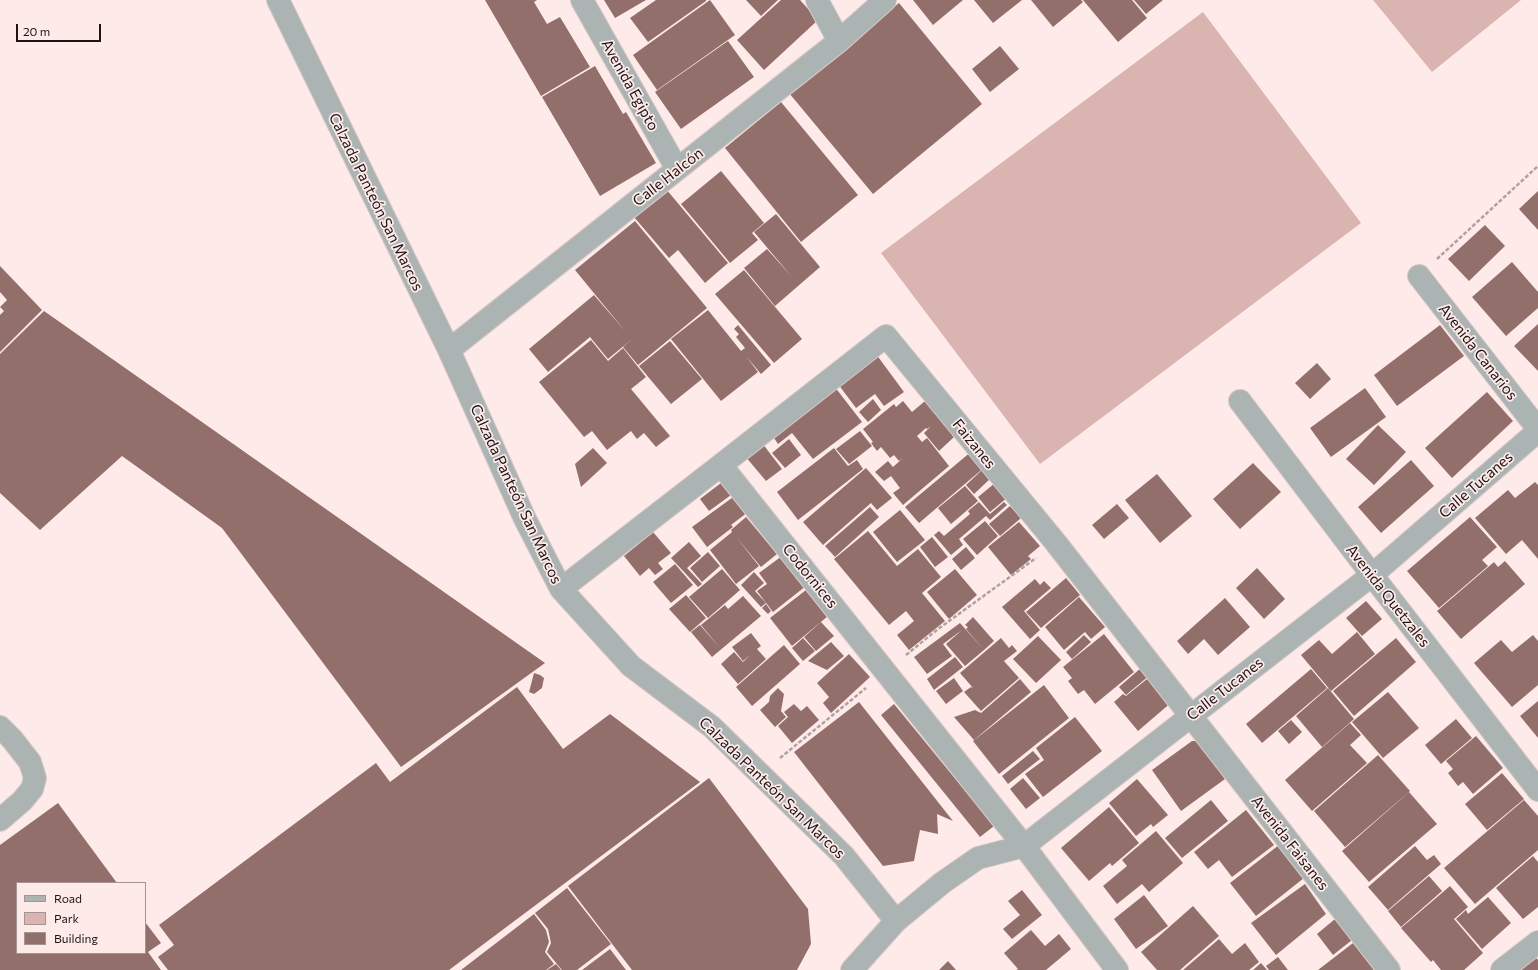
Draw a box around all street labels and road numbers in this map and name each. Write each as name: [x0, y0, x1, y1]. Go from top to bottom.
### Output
street label: Avenida Egipto: [597, 36, 663, 134]
street label: Calzada Panteón San Marcos: [325, 110, 427, 294]
street label: Calle Halcón: [629, 144, 707, 210]
street label: Avenida Canarios: [1435, 300, 1521, 404]
street label: Calzada Panteón San Marcos: [466, 401, 566, 587]
street label: Faizanes: [949, 416, 999, 472]
street label: Calle Tucanes: [1435, 448, 1517, 522]
street label: Codornices: [779, 540, 841, 612]
street label: Avenida Quetzales: [1342, 541, 1434, 651]
street label: Calle Tucanes: [1183, 654, 1267, 724]
street label: Calzada Panteón San Marcos: [695, 714, 849, 862]
street label: Avenida Faisanes: [1248, 792, 1332, 894]

